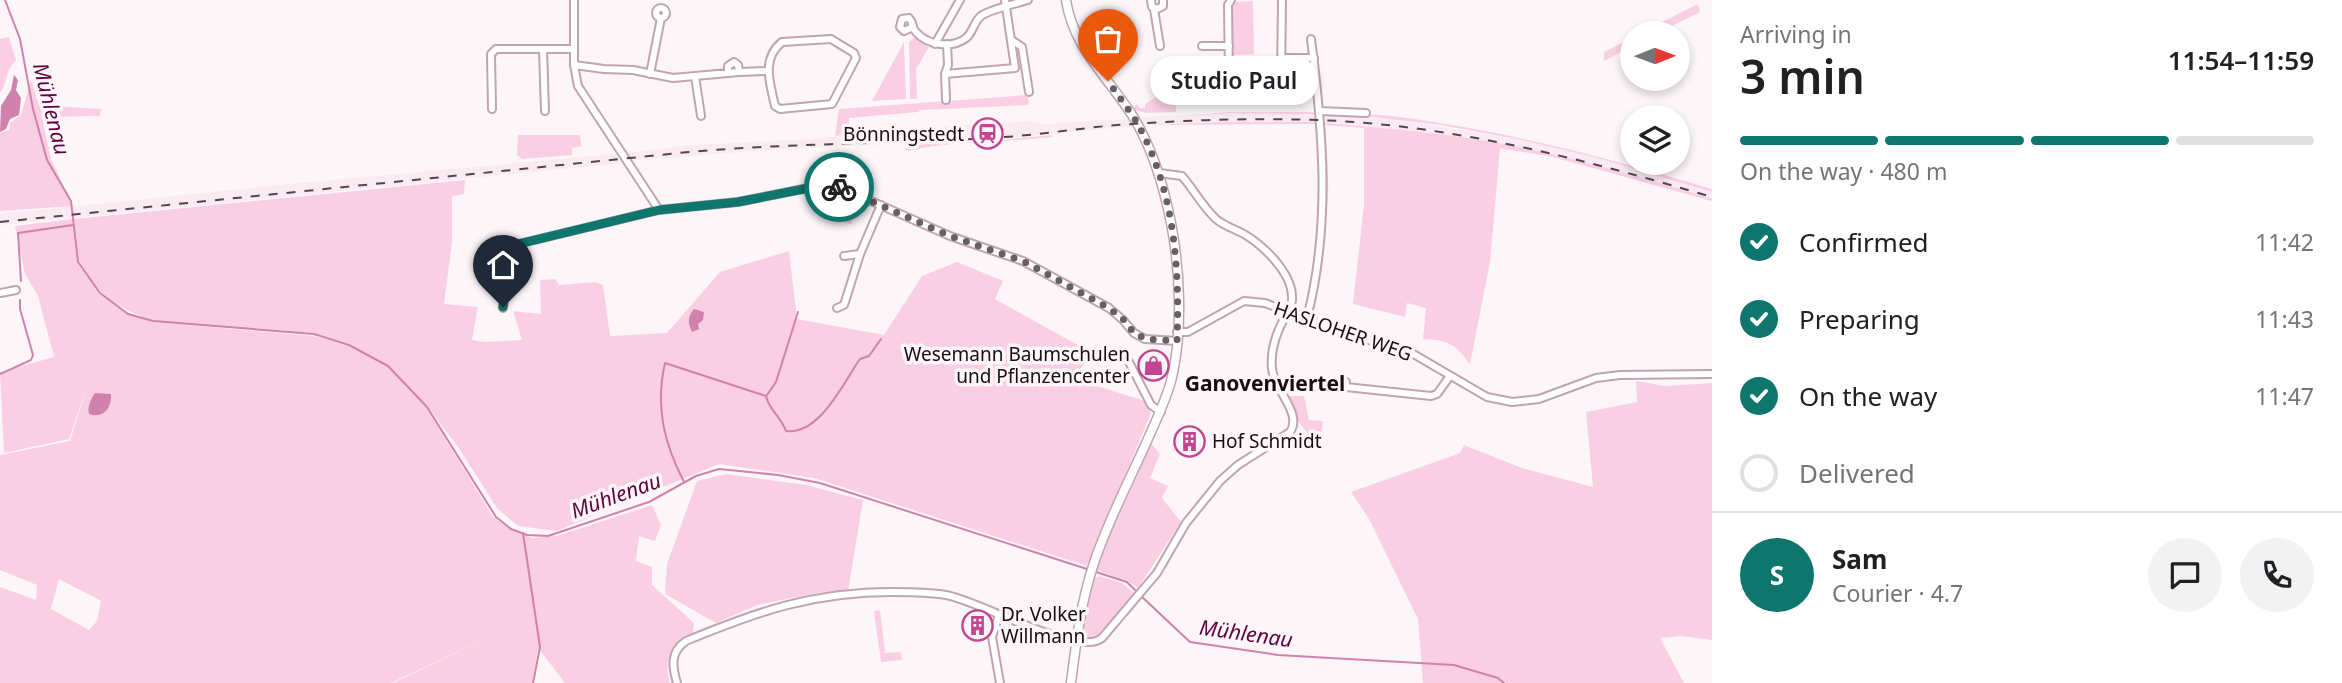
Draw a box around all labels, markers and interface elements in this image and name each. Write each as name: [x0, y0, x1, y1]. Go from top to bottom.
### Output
pin: [1078, 9, 1138, 81]
text: Arriving in: [1740, 18, 1852, 50]
icon: bag: [1089, 20, 1127, 58]
north arrow: [1620, 21, 1690, 91]
map controls: [1620, 21, 1690, 175]
text: 11:54–11:59: [2168, 42, 2314, 78]
text: 3 min: [1740, 45, 1865, 107]
callout: Studio Paul: [1150, 56, 1318, 106]
water label: Mühlenau: [27, 60, 77, 158]
text: Studio Paul: [1171, 64, 1297, 96]
button: layers: [1620, 105, 1690, 175]
station icon: Bönningstedt: [970, 117, 1004, 151]
place label: Bönningstedt: [843, 121, 964, 147]
courier: [804, 152, 874, 222]
text: On the way · 480 m: [1740, 155, 1947, 187]
icon: bike: [820, 168, 858, 206]
icon: check: [1740, 223, 1778, 261]
text: Confirmed: [1799, 224, 1929, 260]
text: 11:42: [2255, 226, 2314, 258]
pin: [473, 235, 533, 307]
icon: home: [484, 246, 522, 284]
street label: HASLOHER WEG: [1270, 295, 1416, 367]
icon: check: [1740, 300, 1778, 338]
text: Preparing: [1799, 301, 1920, 337]
text: 11:43: [2255, 303, 2314, 335]
place label: Wesemann Baumschulen und Pflanzencenter: [904, 341, 1130, 389]
shop icon: Wesemann Baumschulen und Pflanzencenter: [1136, 348, 1170, 382]
district label: Ganovenviertel: [1185, 369, 1345, 397]
icon: check: [1740, 377, 1778, 415]
text: On the way: [1799, 378, 1937, 414]
text: 11:47: [2255, 380, 2314, 412]
building icon: Hof Schmidt: [1172, 424, 1206, 458]
place label: Hof Schmidt: [1212, 428, 1322, 454]
text: Delivered: [1799, 455, 1915, 491]
water label: Mühlenau: [567, 466, 665, 524]
button: chat: [2148, 538, 2222, 612]
button: phone: [2240, 538, 2314, 612]
text: Sam: [1832, 541, 1887, 577]
text: S: [1770, 557, 1784, 593]
text: Courier · 4.7: [1832, 577, 1963, 609]
place label: Dr. Volker Willmann: [1001, 601, 1086, 649]
building icon: Dr. Volker Willmann: [961, 608, 995, 642]
water label: Mühlenau: [1198, 613, 1295, 653]

